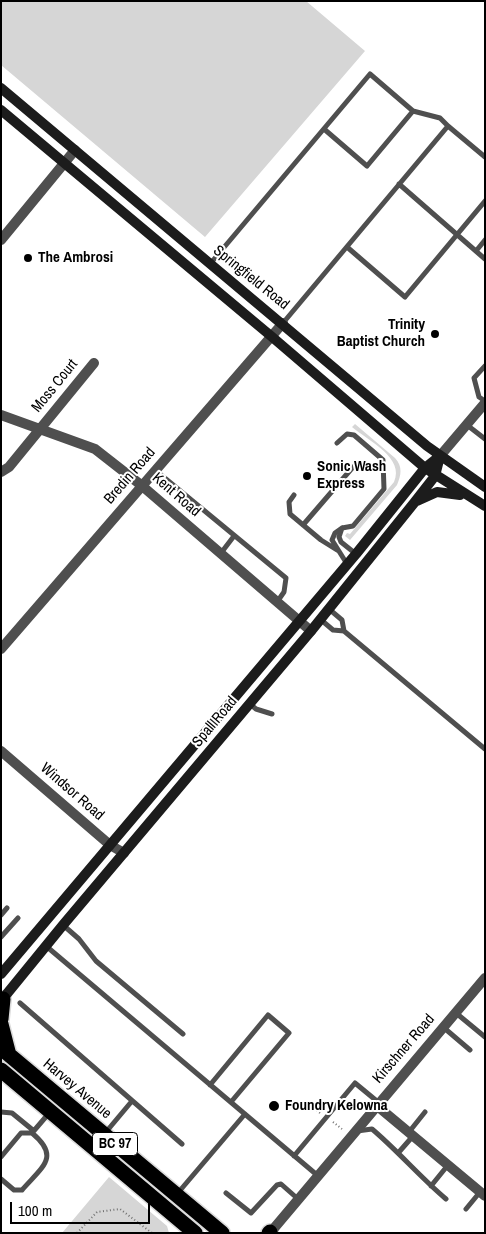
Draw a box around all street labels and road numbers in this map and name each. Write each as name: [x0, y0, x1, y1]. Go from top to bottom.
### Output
street label: Springfield Road: [209, 242, 293, 314]
street label: Moss Court: [28, 356, 82, 416]
street label: Bredin Road: [101, 444, 159, 508]
street label: Kent Road: [148, 469, 204, 521]
street label: Spall Road: [189, 693, 241, 751]
street label: Windsor Road: [36, 759, 108, 825]
street label: Kirschner Road: [369, 1011, 439, 1087]
street label: Harvey Avenue: [39, 1055, 115, 1123]
road number: BC 97: [92, 1132, 138, 1156]

